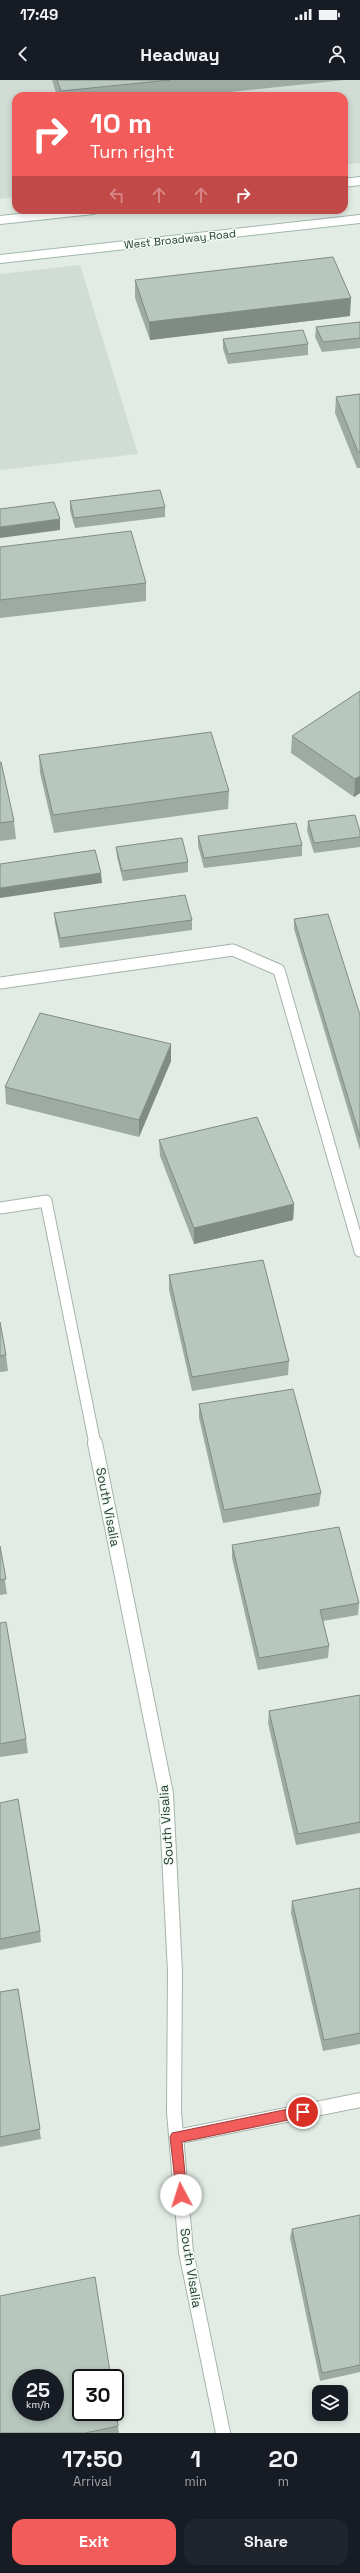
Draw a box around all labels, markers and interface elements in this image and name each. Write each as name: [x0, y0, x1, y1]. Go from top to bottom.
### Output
text: 17:49: [20, 5, 58, 24]
icon: back: [12, 43, 34, 65]
text: Headway: [140, 43, 220, 66]
icon: person: [326, 43, 348, 65]
text: 10 m: [90, 105, 152, 141]
icon: right: [24, 108, 76, 160]
text: Turn right: [90, 140, 174, 163]
icon: left: [106, 184, 128, 206]
icon: ahead: [148, 184, 170, 206]
icon: ahead: [190, 184, 212, 206]
icon: right: [232, 184, 254, 206]
street label: West Broadway Road: [123, 226, 237, 252]
street label: South Visalia: [92, 1466, 124, 1549]
street label: South Visalia: [155, 1784, 177, 1866]
pin: [286, 2095, 320, 2129]
icon: arrive: [292, 2101, 314, 2123]
position arrow: [160, 2174, 202, 2216]
street label: South Visalia: [176, 2227, 206, 2310]
speed limit sign: 30: [72, 2369, 124, 2421]
text: 25: [26, 2377, 50, 2403]
map controls: [312, 2385, 348, 2421]
button: layers: [312, 2385, 348, 2421]
text: km/h: [26, 2398, 50, 2411]
text: 17:50: [62, 2443, 123, 2474]
text: 1: [190, 2443, 201, 2474]
text: 20: [269, 2443, 298, 2474]
text: Arrival: [73, 2473, 112, 2490]
text: min: [185, 2473, 207, 2490]
text: m: [278, 2473, 289, 2490]
button: Exit: [12, 2519, 176, 2565]
button: Share: [184, 2519, 348, 2565]

